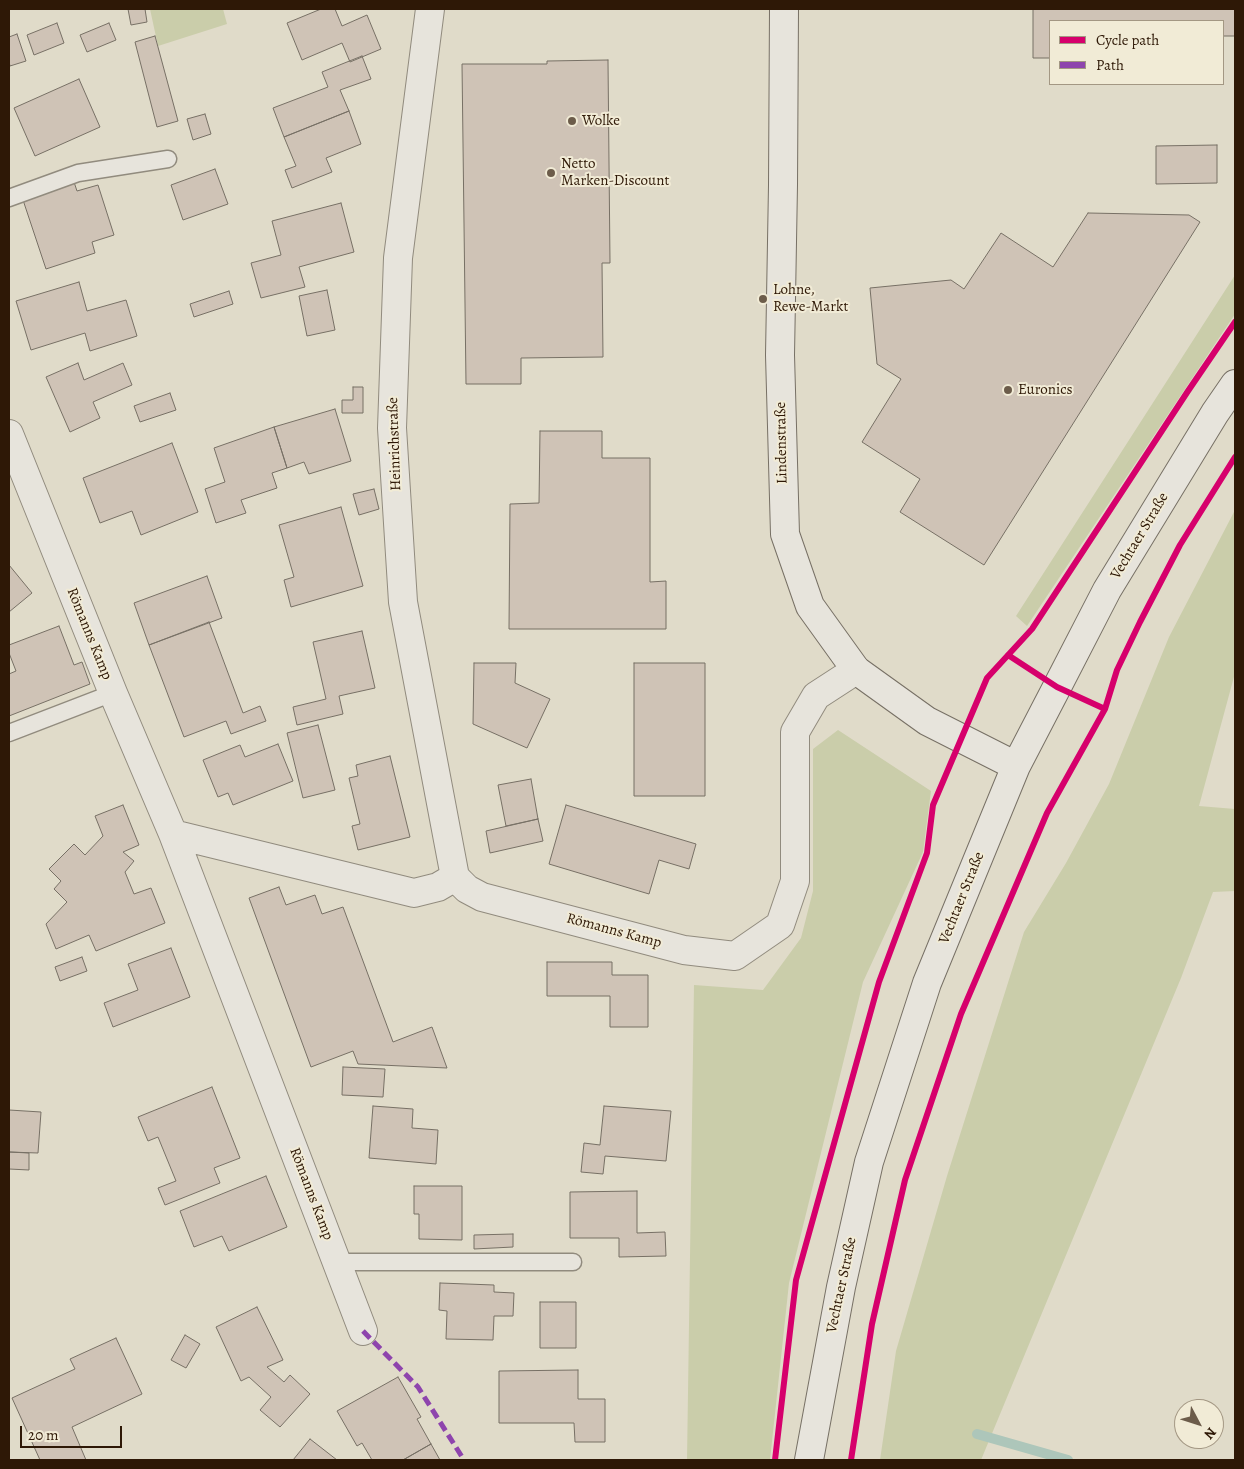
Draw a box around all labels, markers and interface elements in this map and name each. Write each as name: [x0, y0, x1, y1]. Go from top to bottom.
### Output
legend: [1049, 20, 1224, 85]
text: Cycle path: [1096, 30, 1159, 50]
text: Path: [1096, 55, 1124, 75]
place label: Wolke: [582, 112, 620, 130]
marker: Wolke: [566, 115, 578, 127]
place label: Netto Marken-Discount: [561, 155, 669, 190]
marker: Netto Marken-Discount: [545, 167, 557, 179]
place label: Lohne, Rewe-Markt: [773, 281, 848, 316]
marker: Lohne, Rewe-Markt: [757, 293, 769, 305]
place label: Euronics: [1018, 381, 1073, 399]
marker: Euronics: [1002, 384, 1014, 396]
street label: Heinrichstraße: [384, 397, 406, 491]
street label: Lindenstraße: [772, 402, 792, 484]
street label: Vechtaer Straße: [1107, 490, 1173, 582]
street label: Römanns Kamp: [62, 585, 116, 683]
street label: Vechtaer Straße: [935, 849, 989, 947]
street label: Römanns Kamp: [564, 910, 664, 952]
street label: Römanns Kamp: [285, 1145, 337, 1243]
street label: Vechtaer Straße: [823, 1235, 861, 1335]
north arrow: [1174, 1399, 1224, 1449]
scale bar: [22, 1416, 125, 1448]
text: N: [1200, 1423, 1221, 1443]
text: 20 m: [28, 1425, 59, 1445]

